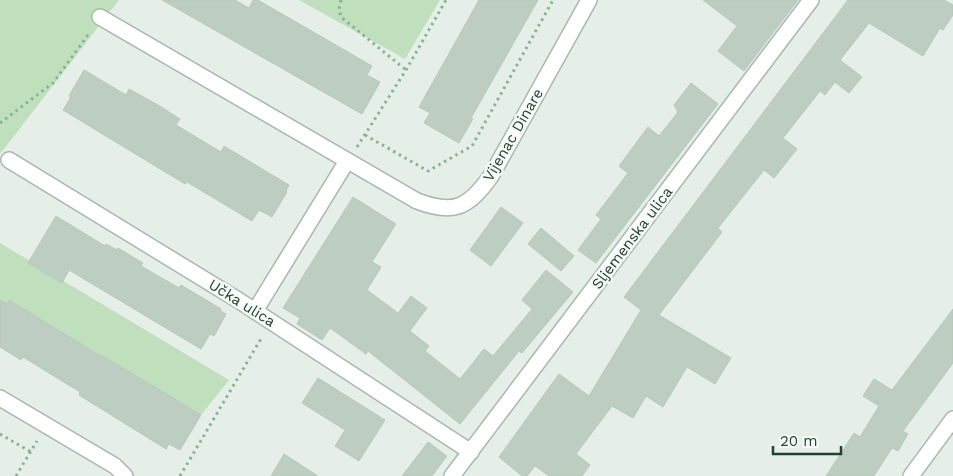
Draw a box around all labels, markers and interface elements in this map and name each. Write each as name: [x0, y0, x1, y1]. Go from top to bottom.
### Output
street label: Vijenac Dinare: [479, 85, 547, 185]
street label: Sljemenska ulica: [588, 183, 677, 293]
street label: Učka ulica: [205, 275, 279, 331]
scale bar: [773, 424, 840, 456]
text: 20 m: [780, 432, 818, 450]

